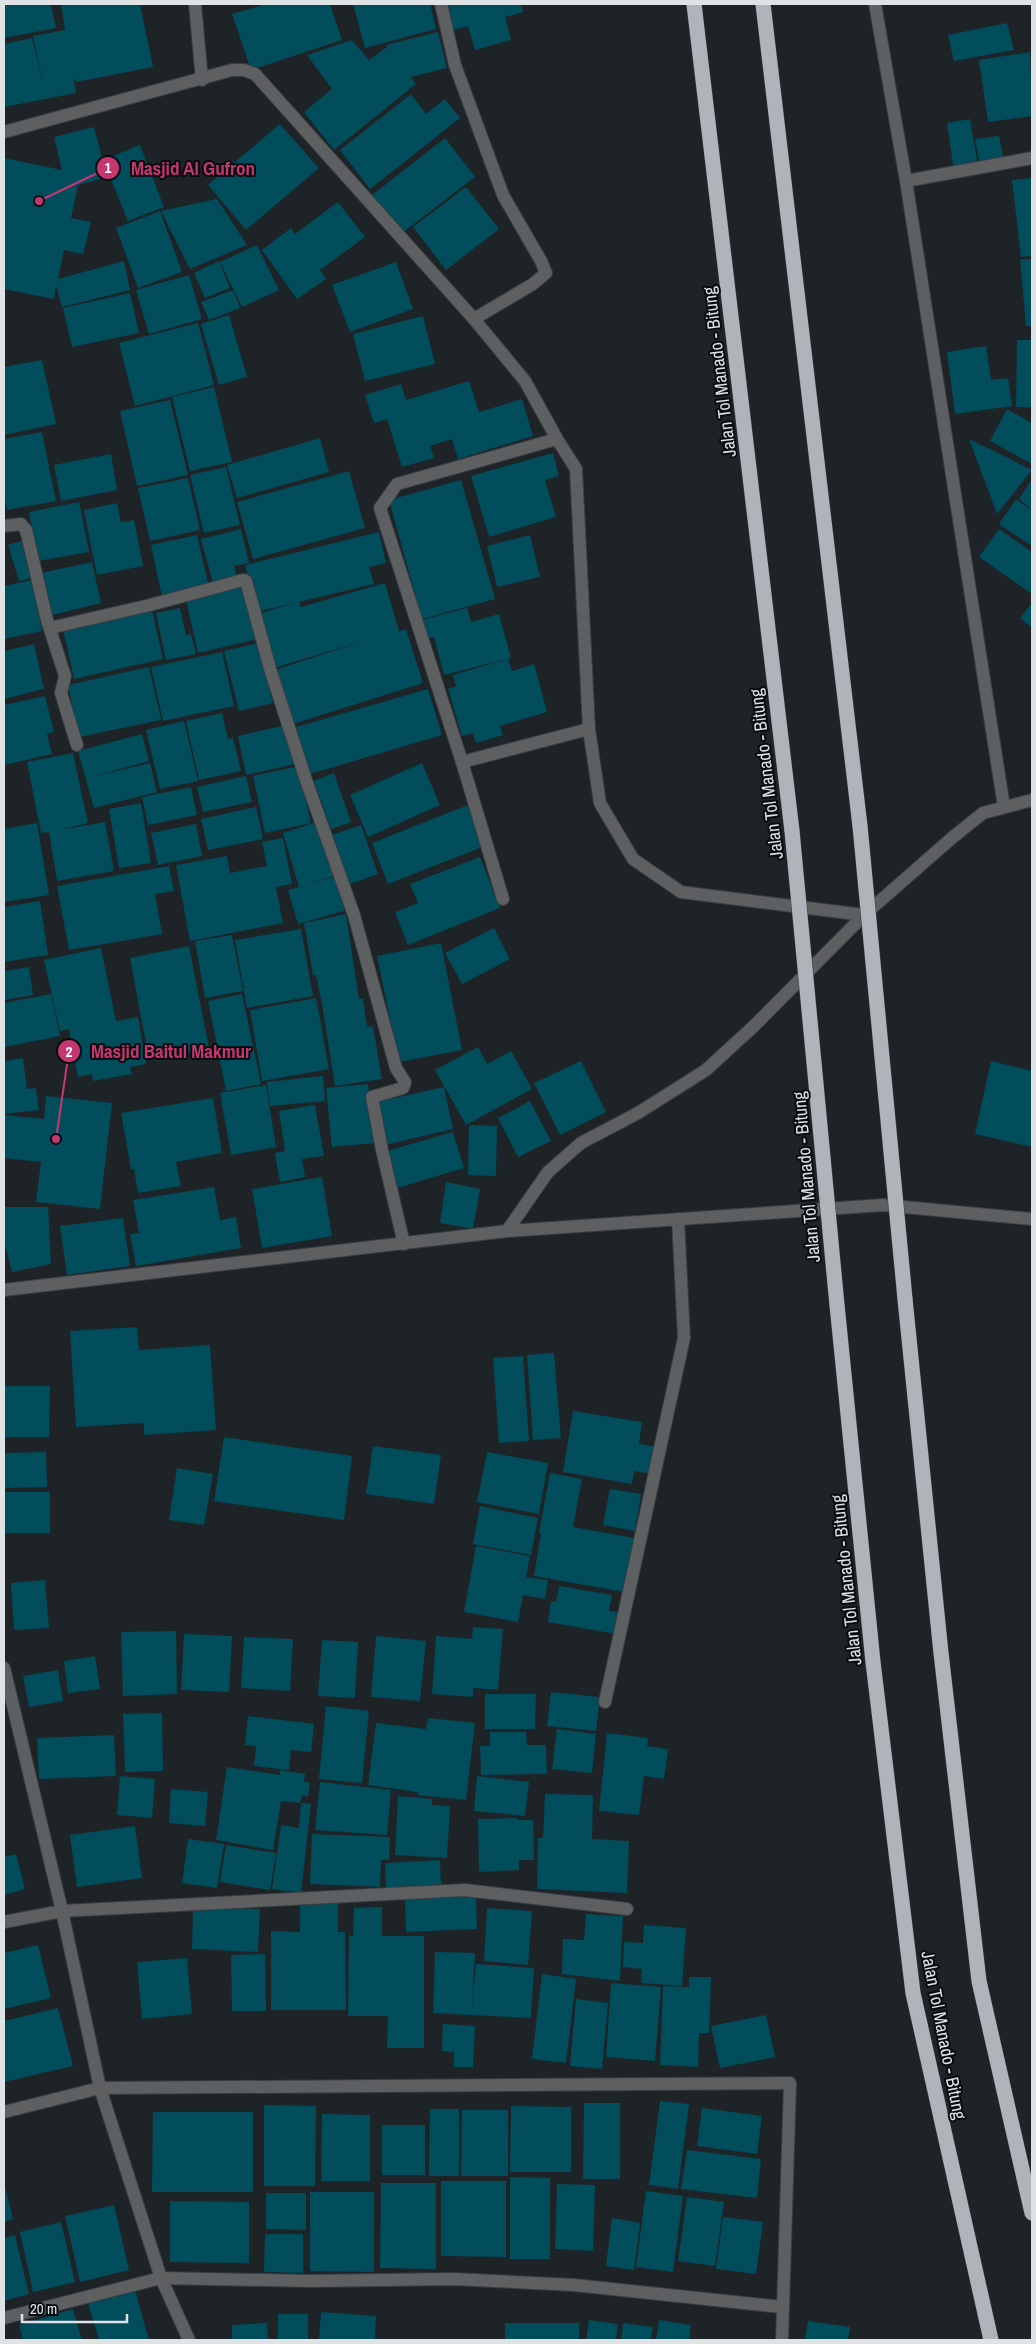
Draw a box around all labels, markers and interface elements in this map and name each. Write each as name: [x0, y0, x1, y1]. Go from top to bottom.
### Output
callout: Masjid Al Gufron: [95, 151, 265, 185]
text: Masjid Al Gufron: [131, 155, 255, 181]
text: 1: [105, 157, 112, 178]
street label: Jalan Tol Manado - Bitung: [696, 285, 742, 459]
street label: Jalan Tol Manado - Bitung: [743, 687, 789, 861]
callout: Masjid Baitul Makmur: [56, 1034, 261, 1068]
text: Masjid Baitul Makmur: [91, 1038, 251, 1064]
text: 2: [66, 1041, 73, 1062]
street label: Jalan Tol Manado - Bitung: [786, 1090, 826, 1263]
street label: Jalan Tol Manado - Bitung: [825, 1493, 867, 1666]
street label: Jalan Tol Manado - Bitung: [915, 1949, 973, 2122]
scale bar: [22, 2292, 128, 2324]
text: 20 m: [30, 2298, 57, 2319]

